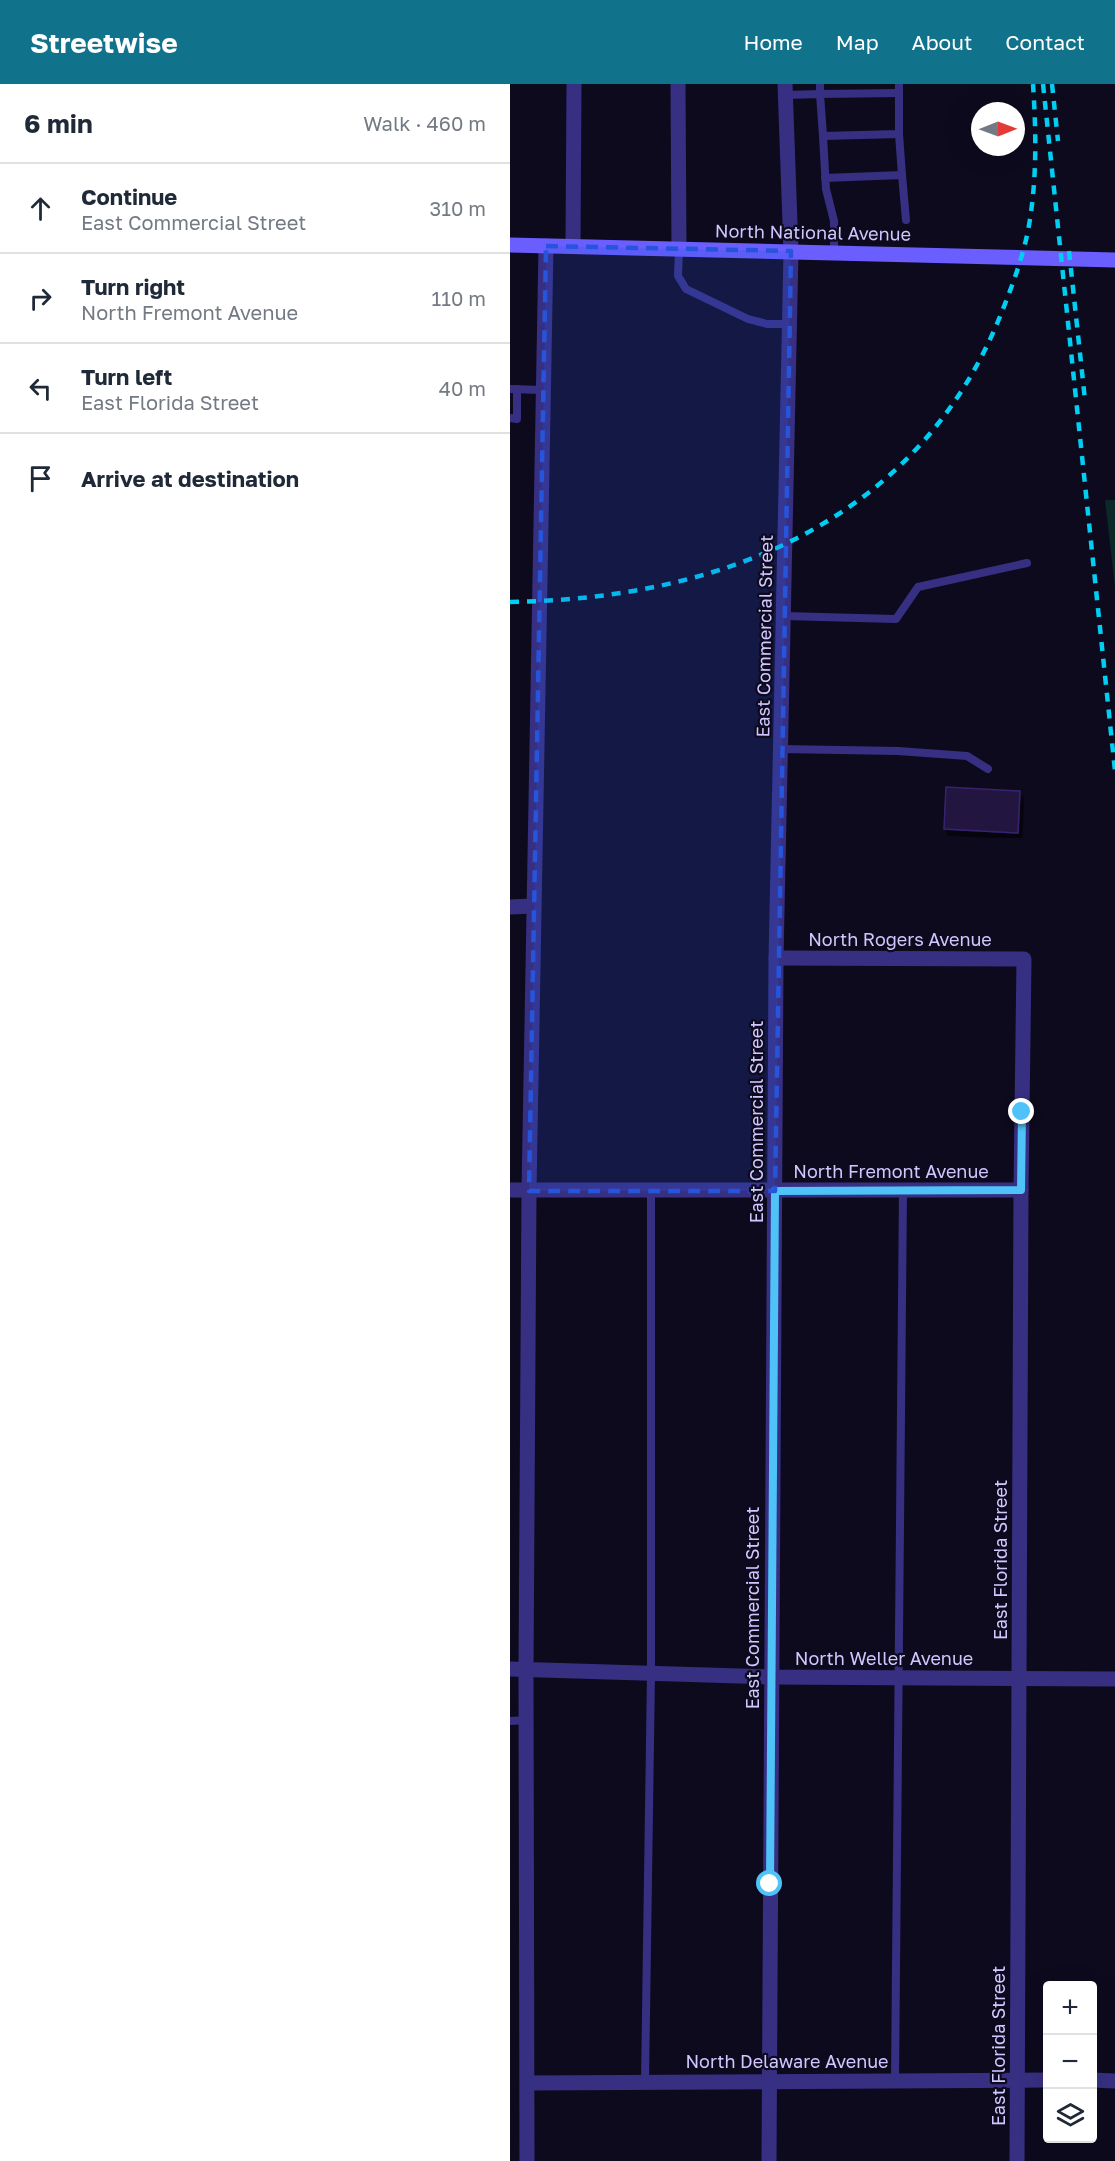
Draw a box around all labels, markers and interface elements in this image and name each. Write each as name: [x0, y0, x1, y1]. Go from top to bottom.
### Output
text: Streetwise: [30, 26, 178, 59]
text: Home: [743, 29, 803, 55]
text: Map: [836, 29, 879, 55]
text: About: [912, 29, 972, 55]
text: Contact: [1005, 29, 1085, 55]
north arrow: [971, 102, 1025, 156]
text: 6 min: [24, 108, 93, 139]
text: Walk · 460 m: [363, 111, 486, 135]
text: Continue: [81, 183, 177, 210]
icon: ahead: [24, 192, 57, 225]
text: 310 m: [430, 196, 486, 220]
text: East Commercial Street: [81, 210, 306, 234]
street label: North National Avenue: [715, 219, 911, 245]
text: Turn right: [81, 273, 185, 300]
icon: right: [24, 282, 57, 315]
text: 110 m: [432, 286, 486, 310]
text: North Fremont Avenue: [81, 300, 298, 324]
text: Turn left: [81, 363, 172, 390]
icon: left: [24, 372, 57, 405]
text: 40 m: [439, 376, 486, 400]
text: East Florida Street: [81, 390, 259, 414]
icon: arrive: [24, 462, 57, 495]
text: Arrive at destination: [81, 465, 299, 492]
street label: East Commercial Street: [751, 534, 777, 738]
street label: North Rogers Avenue: [808, 928, 992, 950]
street label: East Commercial Street: [745, 1021, 767, 1223]
route end: [1008, 1098, 1034, 1124]
street label: North Fremont Avenue: [793, 1160, 989, 1182]
street label: East Florida Street: [989, 1480, 1011, 1640]
street label: East Commercial Street: [741, 1507, 763, 1709]
street label: North Weller Avenue: [795, 1647, 973, 1669]
route start: [756, 1870, 782, 1896]
street label: East Florida Street: [987, 1966, 1009, 2126]
map controls: [1043, 1981, 1097, 2143]
button: +: [1043, 1981, 1097, 2035]
button: −: [1043, 2035, 1097, 2089]
street label: North Delaware Avenue: [685, 2050, 889, 2072]
button: layers: [1043, 2089, 1097, 2143]

